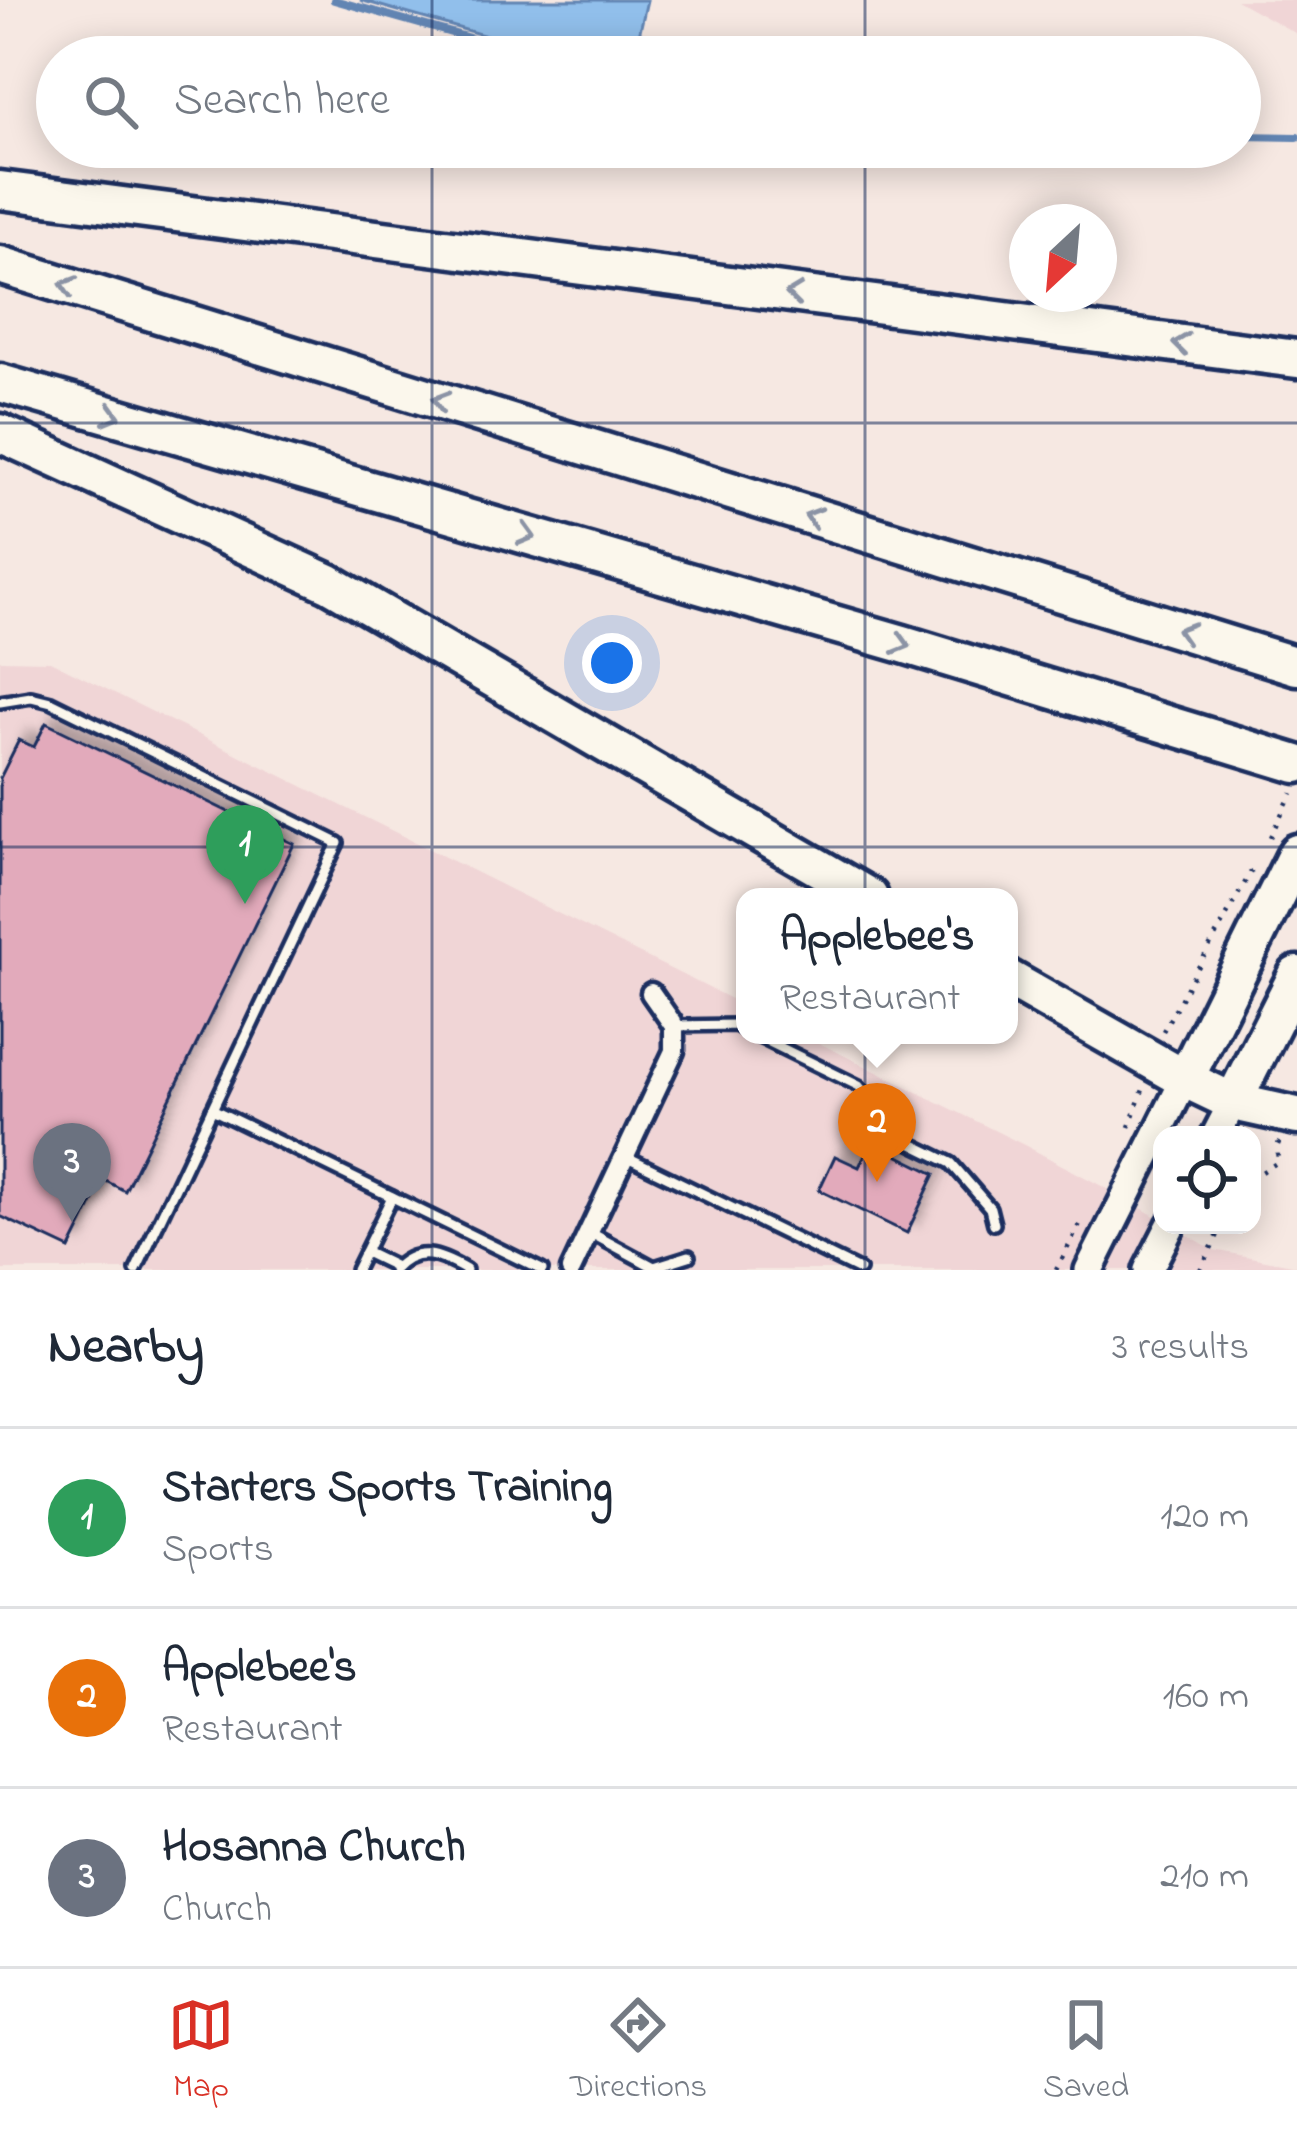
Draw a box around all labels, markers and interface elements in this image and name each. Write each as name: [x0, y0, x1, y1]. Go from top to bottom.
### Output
search box: [36, 36, 1261, 168]
icon: search: [78, 69, 144, 135]
text: Search here: [174, 69, 390, 135]
north arrow: [1009, 204, 1117, 312]
one-way arrow: [58, 275, 79, 300]
one-way arrow: [784, 281, 804, 307]
one-way arrow: [1171, 332, 1191, 358]
one-way arrow: [430, 391, 451, 416]
one-way arrow: [101, 401, 122, 426]
one-way arrow: [803, 506, 824, 531]
one-way arrow: [516, 521, 537, 546]
one-way arrow: [1175, 621, 1196, 646]
one-way arrow: [891, 630, 912, 655]
your location: [582, 633, 642, 693]
pin: 1: [206, 805, 284, 904]
popup: [736, 888, 1018, 1044]
text: Applebee's: [780, 905, 974, 971]
text: Restaurant: [780, 971, 960, 1028]
pin: 2: [838, 1083, 916, 1182]
pin: 3: [33, 1123, 111, 1222]
map controls: [1153, 1126, 1261, 1234]
button: locate: [1153, 1126, 1261, 1234]
text: Nearby: [48, 1311, 204, 1386]
text: 3 results: [1112, 1320, 1249, 1377]
text: Starters Sports Training: [162, 1456, 613, 1522]
text: 1: [81, 1489, 93, 1546]
text: 120 m: [1160, 1489, 1249, 1546]
text: Sports: [162, 1522, 274, 1579]
text: Applebee's: [162, 1636, 357, 1702]
text: 2: [77, 1669, 97, 1726]
text: 160 m: [1163, 1669, 1249, 1726]
text: Restaurant: [162, 1702, 343, 1759]
text: Hosanna Church: [162, 1816, 466, 1882]
text: 3: [79, 1849, 95, 1906]
text: 210 m: [1160, 1849, 1249, 1906]
text: Church: [162, 1882, 272, 1939]
tab: Map: [168, 1992, 234, 2112]
tab: Directions: [570, 1992, 707, 2112]
tab: Saved: [1043, 1992, 1129, 2112]

